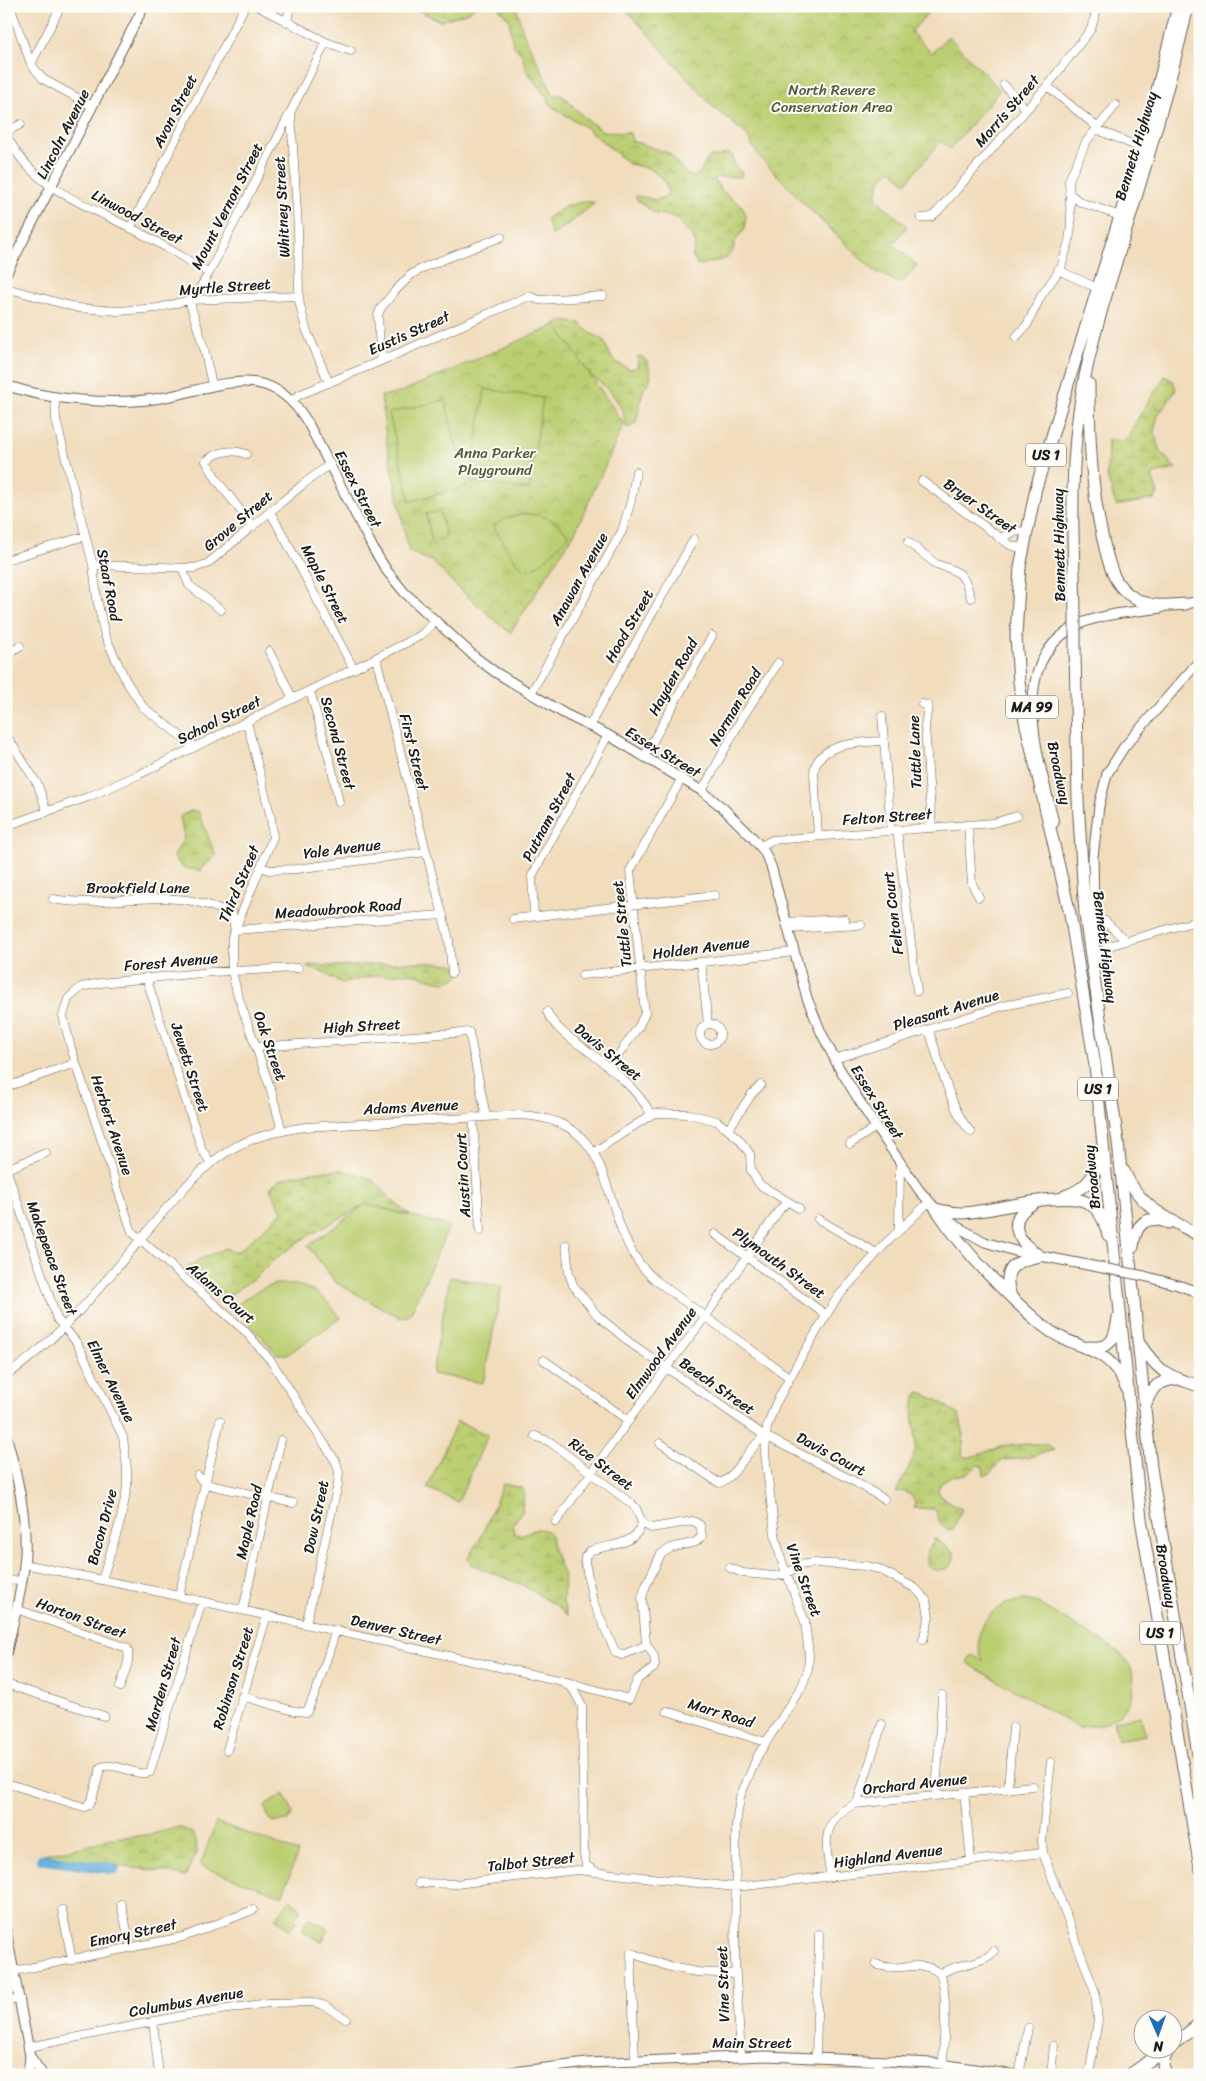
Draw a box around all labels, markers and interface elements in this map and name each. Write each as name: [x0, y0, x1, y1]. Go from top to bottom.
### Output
street label: Morris Street: [968, 68, 1047, 153]
street label: Avon Street: [145, 69, 205, 153]
park label: North Revere Conservation Area: [771, 77, 893, 120]
street label: Lincoln Avenue: [29, 84, 97, 184]
street label: Bennett Highway: [1107, 88, 1165, 204]
street label: Mount Vernon Street: [184, 138, 270, 274]
street label: Whitney Street: [266, 155, 298, 258]
street label: Linwood Street: [87, 182, 188, 252]
street label: Myrtle Street: [178, 271, 272, 303]
street label: Eustis Street: [364, 303, 455, 363]
park label: Anna Parker Playground: [453, 440, 537, 483]
road number: US 1: [1026, 444, 1066, 466]
street label: Essex Street: [327, 445, 389, 533]
street label: Bryer Street: [938, 471, 1023, 541]
street label: Grove Street: [197, 483, 279, 558]
street label: Bennett Highway: [1045, 488, 1073, 602]
street label: Anawan Avenue: [542, 527, 616, 631]
street label: Maple Street: [294, 539, 356, 629]
street label: Staaf Road: [89, 546, 129, 625]
street label: Hood Street: [597, 584, 661, 668]
street label: Hayden Road: [641, 632, 706, 721]
street label: Norman Road: [701, 662, 769, 751]
street label: School Street: [172, 688, 267, 752]
street label: Second Street: [313, 693, 363, 794]
road number: MA 99: [1006, 696, 1058, 719]
street label: First Street: [392, 711, 436, 794]
street label: Tuttle Lane: [901, 714, 929, 789]
street label: Essex Street: [620, 719, 707, 785]
street label: Broadway: [1040, 739, 1078, 807]
street label: Putnam Street: [515, 767, 584, 866]
street label: Felton Street: [841, 801, 933, 833]
street label: Yale Avenue: [302, 831, 383, 867]
street label: Third Street: [211, 840, 267, 927]
street label: Felton Court: [875, 869, 911, 956]
street label: Brookfield Lane: [86, 875, 190, 901]
street label: Tuttle Street: [604, 879, 639, 969]
street label: Bennett Highway: [1085, 889, 1125, 1005]
street label: Meadowbrook Road: [274, 892, 403, 926]
street label: Holden Avenue: [651, 929, 752, 967]
street label: Forest Avenue: [123, 945, 219, 979]
street label: Pleasant Avenue: [890, 982, 1002, 1038]
street label: Oak Street: [246, 1007, 294, 1085]
street label: High Street: [323, 1011, 402, 1041]
street label: Davis Street: [568, 1016, 648, 1088]
street label: Jewett Street: [163, 1018, 217, 1116]
street label: Essex Street: [844, 1059, 911, 1146]
street label: Herbert Avenue: [83, 1071, 141, 1179]
road number: US 1: [1078, 1078, 1118, 1100]
street label: Adams Avenue: [362, 1092, 459, 1123]
street label: Austin Court: [448, 1131, 478, 1219]
street label: Broadway: [1076, 1143, 1108, 1210]
street label: Makepeace Street: [19, 1197, 85, 1320]
street label: Plymouth Street: [727, 1220, 832, 1306]
street label: Adams Court: [180, 1255, 262, 1331]
street label: Elmwood Avenue: [618, 1301, 704, 1405]
street label: Elmer Avenue: [80, 1335, 143, 1427]
street label: Beech Street: [674, 1350, 761, 1422]
street label: Davis Court: [791, 1425, 871, 1484]
street label: Rice Street: [563, 1431, 640, 1498]
street label: Dow Street: [296, 1477, 337, 1556]
street label: Maple Road: [228, 1481, 270, 1562]
street label: Bacon Drive: [79, 1486, 125, 1568]
street label: Vine Street: [779, 1540, 829, 1621]
street label: Broadway: [1148, 1542, 1184, 1610]
street label: Horton Street: [33, 1590, 130, 1647]
street label: Denver Street: [348, 1607, 445, 1653]
road number: US 1: [1140, 1622, 1180, 1645]
street label: Robinson Street: [205, 1623, 261, 1733]
street label: Marden Street: [137, 1633, 189, 1734]
street label: Marr Road: [685, 1691, 758, 1736]
street label: Orchard Avenue: [861, 1766, 969, 1802]
street label: Highland Avenue: [832, 1836, 944, 1876]
street label: Talbot Street: [486, 1844, 577, 1880]
street label: Emory Street: [87, 1911, 180, 1955]
street label: Vine Street: [709, 1945, 737, 2023]
street label: Columbus Avenue: [127, 1979, 245, 2025]
north arrow: [1134, 2008, 1184, 2058]
street label: Main Street: [712, 2030, 792, 2056]
text: N: [1153, 2034, 1165, 2059]

